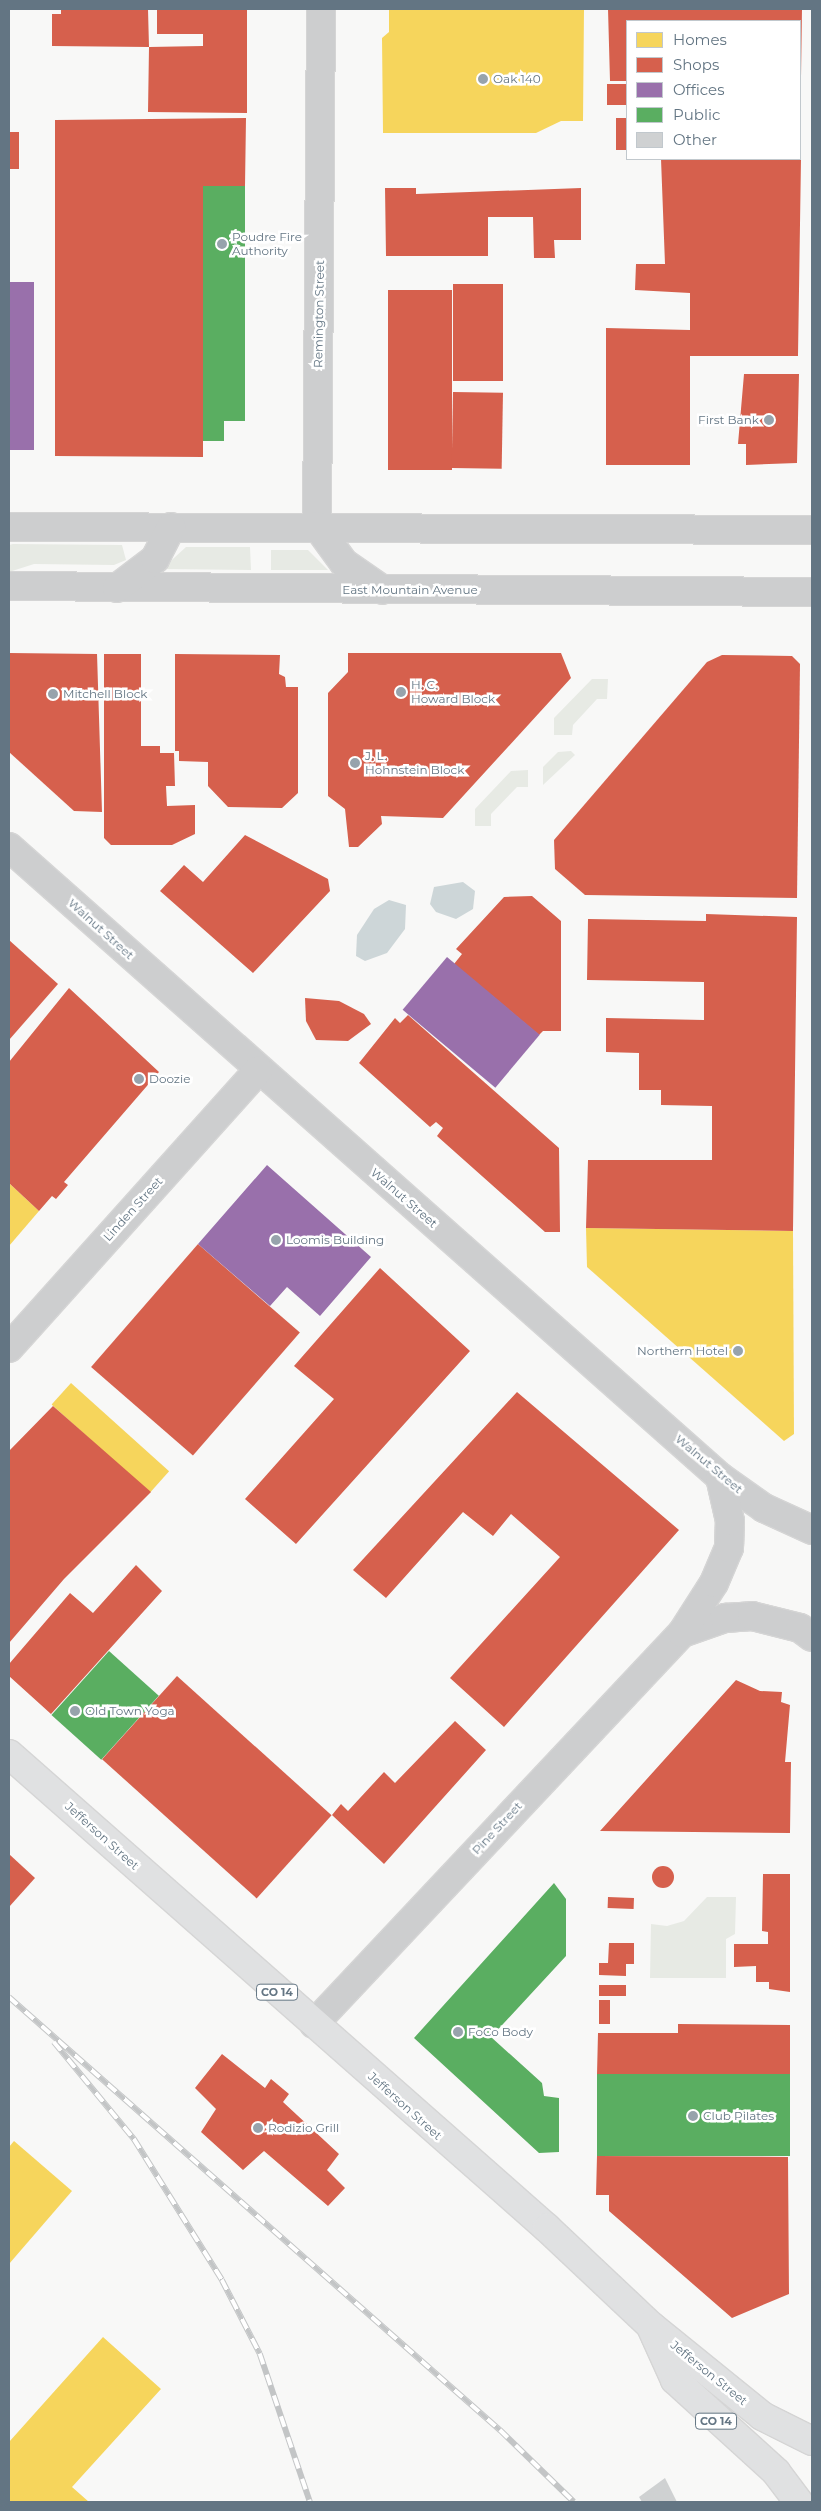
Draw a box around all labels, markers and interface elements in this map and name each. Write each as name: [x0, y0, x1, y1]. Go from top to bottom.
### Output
legend: [626, 20, 801, 160]
text: Homes: [673, 30, 727, 49]
text: Shops: [673, 55, 719, 74]
place label: Oak 140: [493, 72, 541, 86]
marker: Oak 140: [477, 73, 489, 85]
text: Offices: [673, 80, 725, 99]
text: Public: [673, 105, 721, 124]
text: Other: [673, 130, 717, 149]
place label: Poudre Fire Authority: [232, 230, 302, 258]
marker: Poudre Fire Authority: [216, 238, 228, 250]
street label: Remington Street: [311, 260, 327, 368]
place label: First Bank: [698, 413, 759, 427]
marker: First Bank: [763, 414, 775, 426]
street label: East Mountain Avenue: [342, 583, 478, 597]
place label: H. C. Howard Block: [411, 678, 495, 706]
marker: H. C. Howard Block: [395, 686, 407, 698]
place label: Mitchell Block: [63, 687, 147, 701]
marker: Mitchell Block: [47, 688, 59, 700]
place label: J. L. Hohnstein Block: [365, 749, 464, 777]
marker: J. L. Hohnstein Block: [349, 757, 361, 769]
street label: Walnut Street: [65, 896, 137, 962]
place label: Doozie: [149, 1072, 190, 1086]
marker: Doozie: [133, 1073, 145, 1085]
street label: Walnut Street: [368, 1165, 440, 1231]
street label: Linden Street: [100, 1174, 166, 1244]
place label: Loomis Building: [286, 1233, 384, 1247]
marker: Loomis Building: [270, 1234, 282, 1246]
place label: Northern Hotel: [637, 1344, 728, 1358]
marker: Northern Hotel: [732, 1345, 744, 1357]
street label: Walnut Street: [672, 1432, 746, 1496]
place label: Old Town Yoga: [85, 1704, 175, 1718]
marker: Old Town Yoga: [69, 1705, 81, 1717]
street label: Jefferson Street: [62, 1799, 142, 1873]
street label: Pine Street: [469, 1799, 525, 1857]
road number: CO 14: [256, 1984, 298, 2000]
place label: FoCo Body: [468, 2025, 533, 2039]
marker: FoCo Body: [452, 2026, 464, 2038]
street label: Jefferson Street: [365, 2069, 445, 2143]
place label: Club Pilates: [703, 2109, 774, 2123]
marker: Club Pilates: [687, 2110, 699, 2122]
place label: Rodizio Grill: [268, 2121, 339, 2135]
marker: Rodizio Grill: [252, 2122, 264, 2134]
street label: Jefferson Street: [668, 2338, 750, 2408]
road number: CO 14: [695, 2412, 737, 2430]

